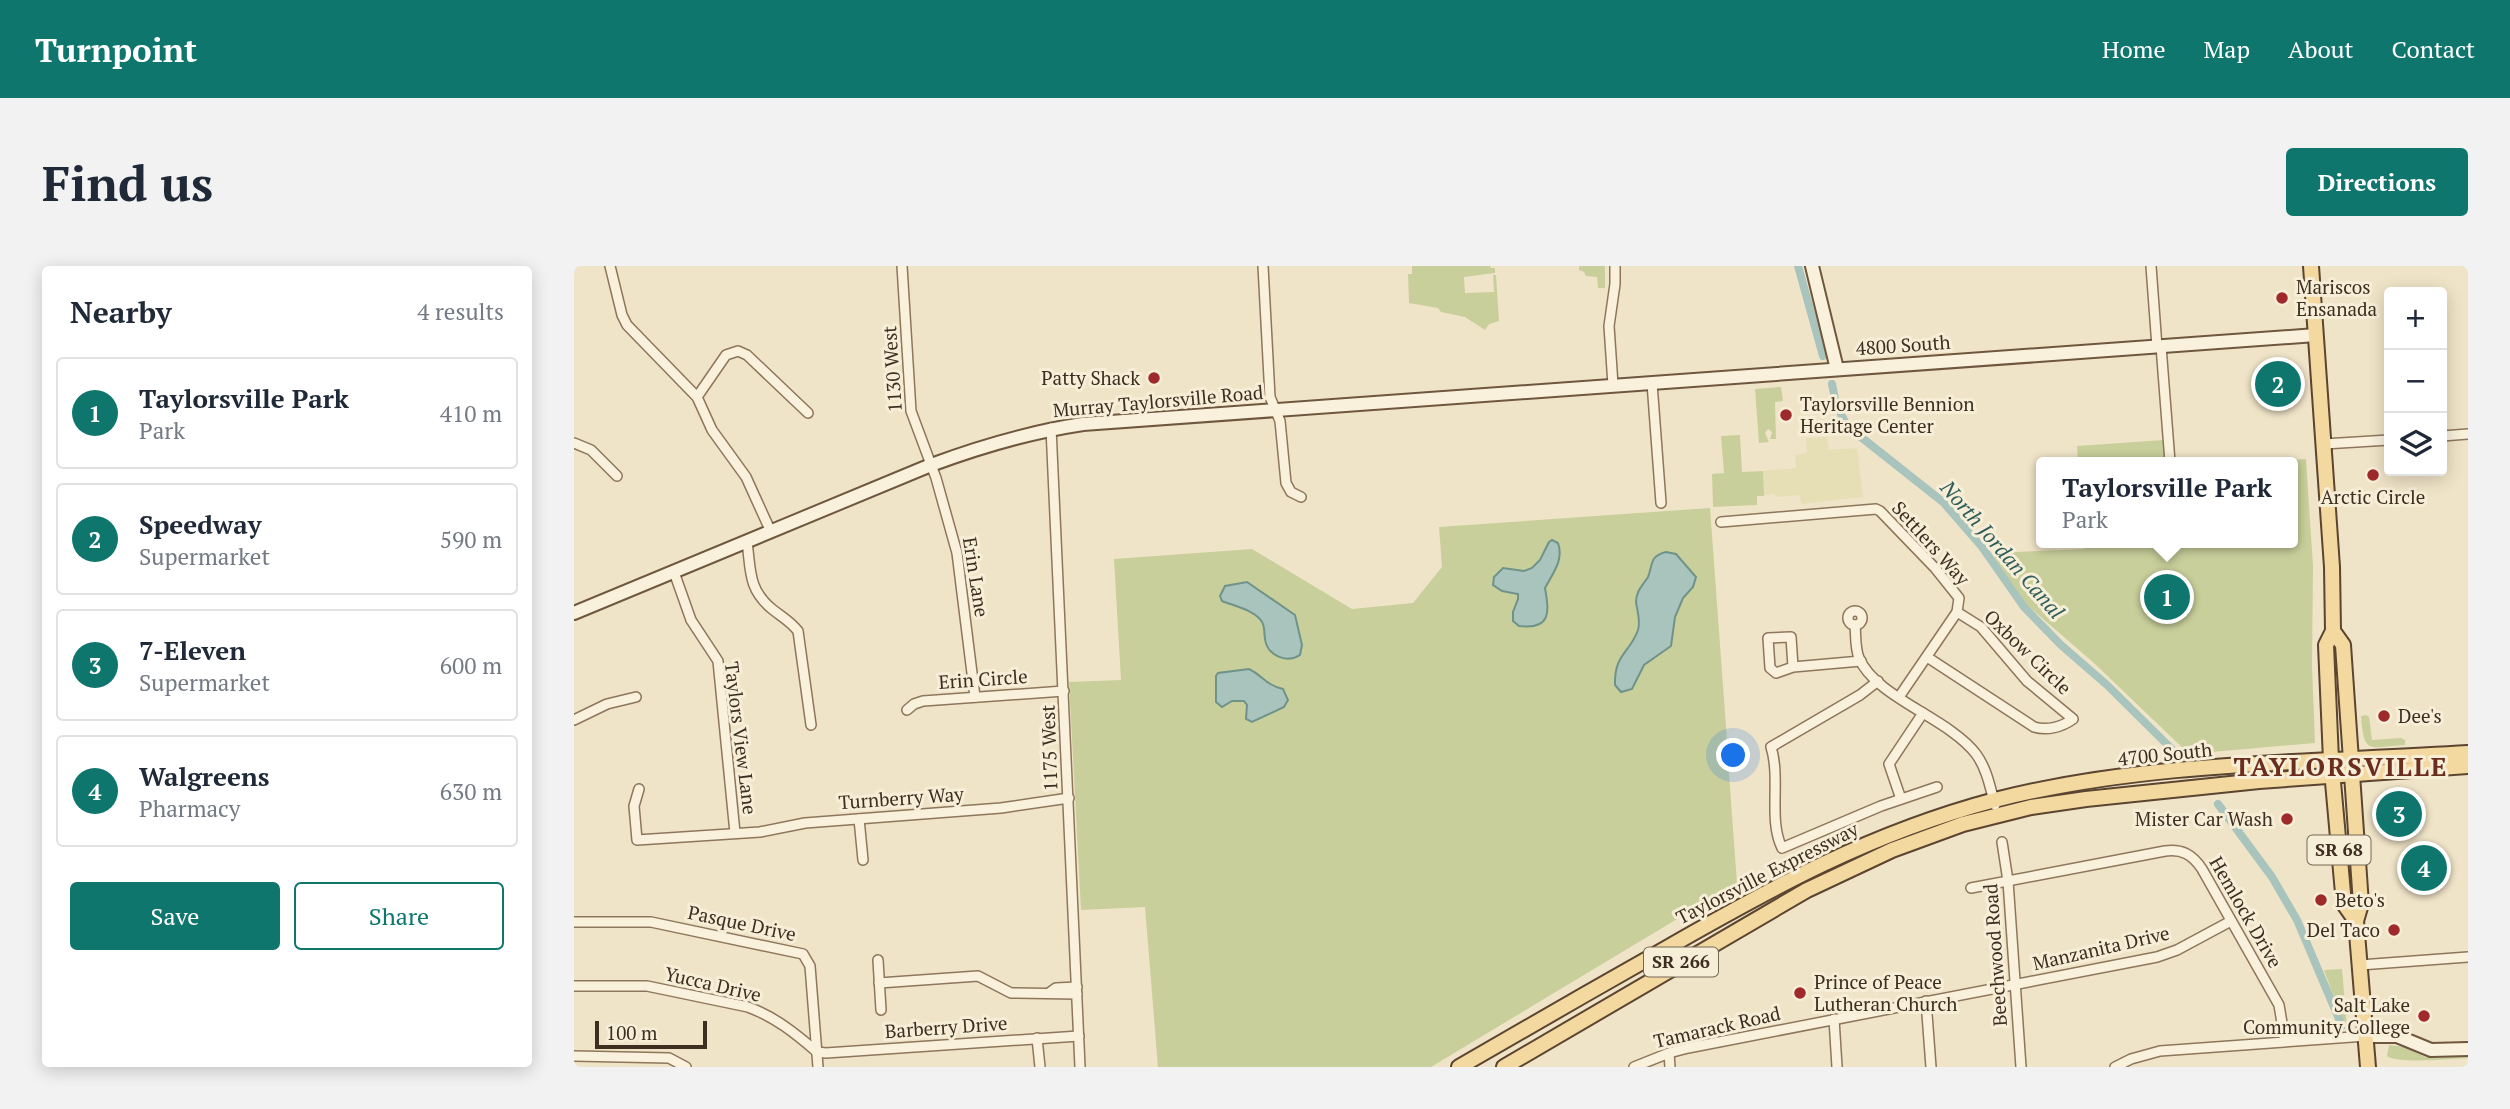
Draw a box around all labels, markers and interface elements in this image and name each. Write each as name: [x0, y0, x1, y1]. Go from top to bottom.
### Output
text: Turnpoint: [35, 28, 197, 71]
text: Home: [2102, 33, 2166, 65]
text: Map: [2204, 33, 2250, 65]
text: About: [2288, 33, 2354, 65]
text: Contact: [2392, 33, 2475, 65]
button: Directions: [2286, 148, 2468, 216]
text: Find us: [42, 150, 213, 215]
place label: Mariscos Ensanada: [2296, 274, 2378, 321]
map controls: [2384, 287, 2447, 476]
button: +: [2384, 287, 2447, 350]
marker: Mariscos Ensanada: [2274, 290, 2290, 306]
text: Nearby: [70, 292, 172, 332]
text: 4 results: [417, 296, 504, 327]
street label: 1130 West: [876, 325, 907, 413]
street label: 4800 South: [1855, 329, 1951, 360]
button: −: [2384, 350, 2447, 413]
pin: 2: [2255, 358, 2301, 410]
place label: Patty Shack: [1041, 365, 1140, 390]
marker: Patty Shack: [1146, 370, 1162, 386]
street label: Murray Taylorsville Road: [1052, 379, 1265, 422]
text: Taylorsville Park: [139, 381, 349, 415]
place label: Taylorsville Bennion Heritage Center: [1800, 391, 1974, 438]
text: 1: [89, 398, 102, 429]
text: 410 m: [440, 398, 502, 429]
marker: Taylorsville Bennion Heritage Center: [1778, 407, 1794, 423]
button: layers: [2384, 413, 2447, 476]
text: Park: [139, 415, 185, 446]
popup: [2036, 457, 2298, 548]
marker: Arctic Circle: [2365, 467, 2381, 483]
text: Taylorsville Park: [2062, 470, 2272, 504]
water label: North Jordan Canal: [1934, 473, 2071, 625]
place label: Arctic Circle: [2321, 484, 2425, 509]
street label: Settlers Way: [1887, 495, 1976, 590]
text: Park: [2062, 504, 2108, 535]
text: Speedway: [139, 507, 261, 541]
text: 2: [89, 524, 102, 555]
text: 590 m: [440, 524, 502, 555]
street label: Erin Lane: [958, 535, 995, 619]
text: Supermarket: [139, 541, 270, 572]
pin: 1: [2144, 571, 2190, 623]
street label: Oxbow Circle: [1979, 604, 2077, 700]
text: 7-Eleven: [139, 633, 246, 667]
text: 3: [89, 650, 102, 681]
text: 600 m: [440, 650, 502, 681]
street label: Taylors View Lane: [720, 660, 763, 816]
street label: Erin Circle: [938, 663, 1028, 694]
text: Supermarket: [139, 667, 270, 698]
place label: Dee's: [2398, 703, 2442, 728]
street label: 1175 West: [1034, 704, 1063, 792]
marker: Dee's: [2376, 708, 2392, 724]
street label: 4700 South: [2116, 736, 2213, 771]
your location: [1716, 738, 1750, 772]
district label: TAYLORSVILLE: [2233, 749, 2449, 783]
text: Walgreens: [139, 759, 269, 793]
text: 4: [89, 776, 102, 807]
text: 630 m: [440, 776, 502, 807]
street label: Turnberry Way: [838, 781, 965, 814]
pin: 3: [2376, 788, 2422, 840]
text: Pharmacy: [139, 793, 240, 824]
place label: Mister Car Wash: [2135, 806, 2273, 831]
marker: Mister Car Wash: [2279, 811, 2295, 827]
street label: Taylorsville Expressway: [1672, 816, 1862, 929]
road number: SR 68: [2308, 836, 2370, 864]
pin: 4: [2401, 842, 2447, 894]
street label: Hemlock Drive: [2204, 852, 2288, 972]
button: Save: [70, 882, 280, 950]
button: Share: [294, 882, 504, 950]
street label: Beechwood Road: [1977, 882, 2012, 1027]
place label: Beto's: [2335, 887, 2385, 912]
marker: Beto's: [2313, 892, 2329, 908]
street label: Pasque Drive: [686, 899, 798, 946]
place label: Del Taco: [2307, 917, 2380, 942]
street label: Manzanita Drive: [2030, 920, 2172, 975]
marker: Del Taco: [2386, 922, 2402, 938]
road number: SR 266: [1644, 948, 1718, 976]
street label: Yucca Drive: [662, 960, 764, 1007]
place label: Prince of Peace Lutheran Church: [1814, 969, 1958, 1016]
marker: Prince of Peace Lutheran Church: [1792, 985, 1808, 1001]
place label: Salt Lake Community College: [2243, 992, 2410, 1039]
street label: Tamarack Road: [1651, 1000, 1783, 1053]
marker: Salt Lake Community College: [2416, 1008, 2432, 1024]
street label: Barberry Drive: [884, 1010, 1008, 1043]
scale bar: [595, 1018, 707, 1050]
text: 100 m: [606, 1020, 657, 1045]

